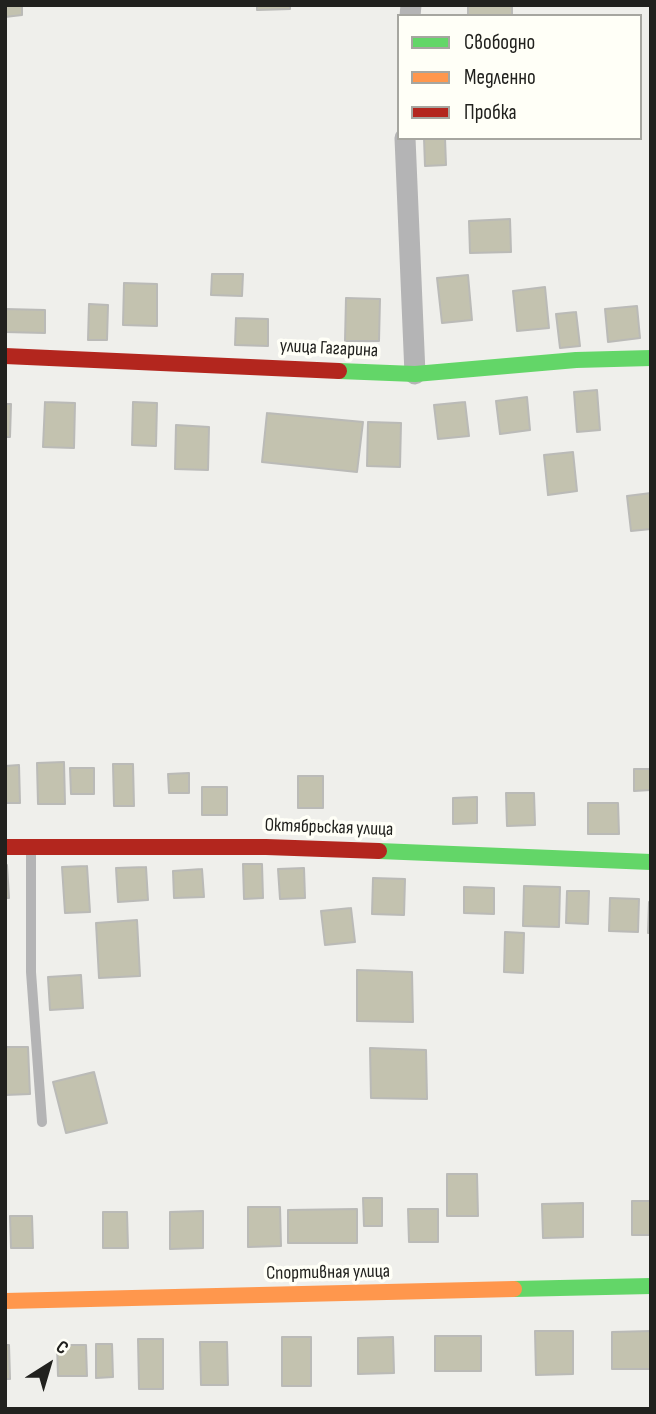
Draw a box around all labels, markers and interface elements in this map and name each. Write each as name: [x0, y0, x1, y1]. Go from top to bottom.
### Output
legend: [397, 14, 642, 140]
text: Свободно: [464, 30, 535, 55]
text: Медленно: [464, 65, 536, 90]
text: Пробка: [464, 100, 517, 125]
street label: улица Гагарина: [279, 335, 379, 363]
street label: Октябрьская улица: [264, 814, 394, 842]
street label: Спортивная улица: [266, 1261, 390, 1285]
north arrow: [14, 1330, 84, 1400]
text: С: [51, 1336, 73, 1360]

